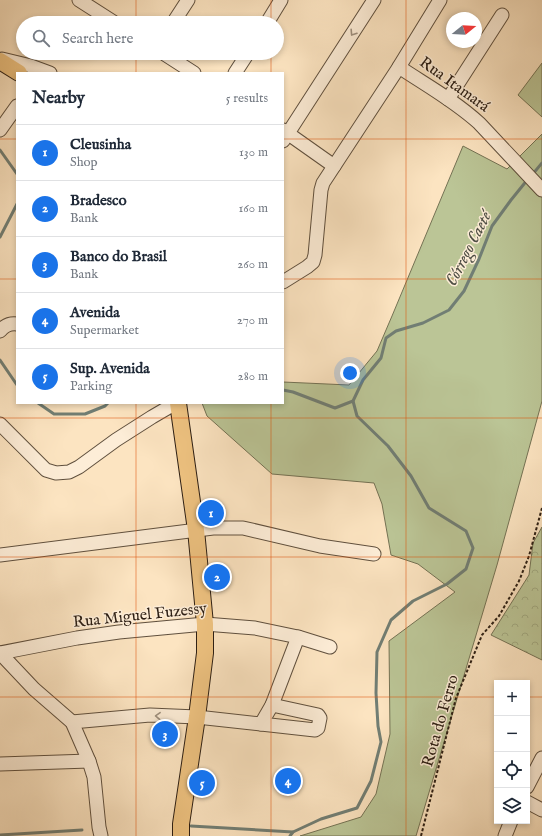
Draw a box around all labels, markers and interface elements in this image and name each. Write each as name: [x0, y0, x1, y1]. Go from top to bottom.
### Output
north arrow: [446, 12, 482, 48]
search box: [16, 16, 284, 60]
icon: search: [30, 27, 52, 49]
text: Search here: [62, 29, 133, 48]
one-way arrow: [350, 29, 358, 36]
street label: Rua Itamará: [415, 53, 493, 117]
text: Nearby: [32, 88, 85, 109]
text: 5 results: [226, 90, 268, 107]
text: Cleusinha: [70, 135, 131, 154]
text: 1: [43, 144, 47, 161]
text: 130 m: [239, 144, 268, 161]
text: Shop: [70, 154, 98, 171]
text: Bradesco: [70, 191, 127, 210]
text: 2: [42, 200, 48, 217]
text: 160 m: [238, 200, 268, 217]
water label: Córrego Caeté: [441, 205, 498, 290]
text: Bank: [70, 210, 98, 227]
text: Banco do Brasil: [70, 247, 167, 266]
text: 3: [43, 256, 47, 273]
text: 260 m: [237, 256, 268, 273]
text: Bank: [70, 266, 98, 283]
text: Avenida: [70, 303, 120, 322]
text: 4: [42, 312, 48, 329]
text: 270 m: [237, 312, 268, 329]
text: Supermarket: [70, 322, 139, 339]
text: Sup. Avenida: [70, 359, 150, 378]
your location: [340, 363, 360, 383]
text: 5: [43, 368, 47, 385]
text: 280 m: [238, 368, 268, 385]
text: Parking: [70, 378, 112, 395]
pin: 1: [198, 498, 224, 528]
pin: 2: [204, 562, 230, 592]
street label: Rua Miguel Fuzessy: [72, 599, 208, 633]
street label: Rota do Ferro: [418, 672, 464, 769]
map controls: [494, 680, 530, 824]
button: +: [494, 680, 530, 716]
one-way arrow: [155, 711, 161, 720]
button: −: [494, 716, 530, 752]
pin: 3: [152, 719, 178, 749]
button: locate: [494, 752, 530, 788]
pin: 4: [275, 766, 301, 796]
pin: 5: [189, 768, 215, 798]
button: layers: [494, 788, 530, 824]

